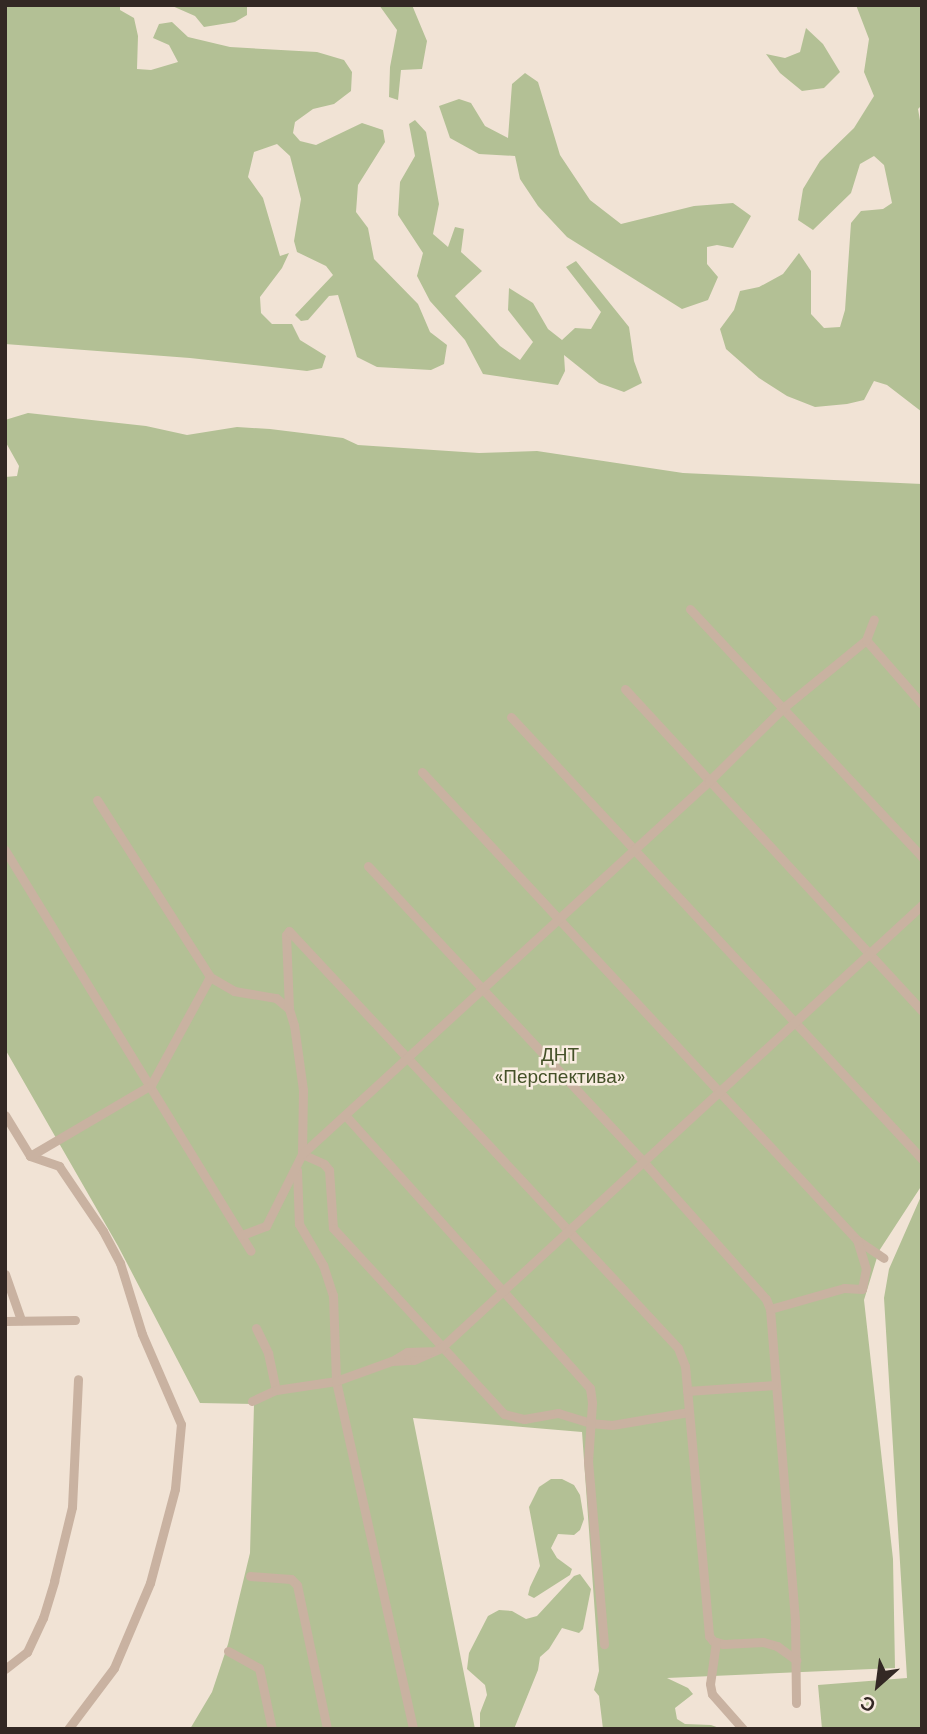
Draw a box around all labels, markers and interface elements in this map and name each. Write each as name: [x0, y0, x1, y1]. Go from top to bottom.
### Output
park label: ДНТ «Перспектива»: [495, 1044, 625, 1088]
north arrow: [843, 1650, 913, 1720]
text: С: [856, 1690, 880, 1718]

